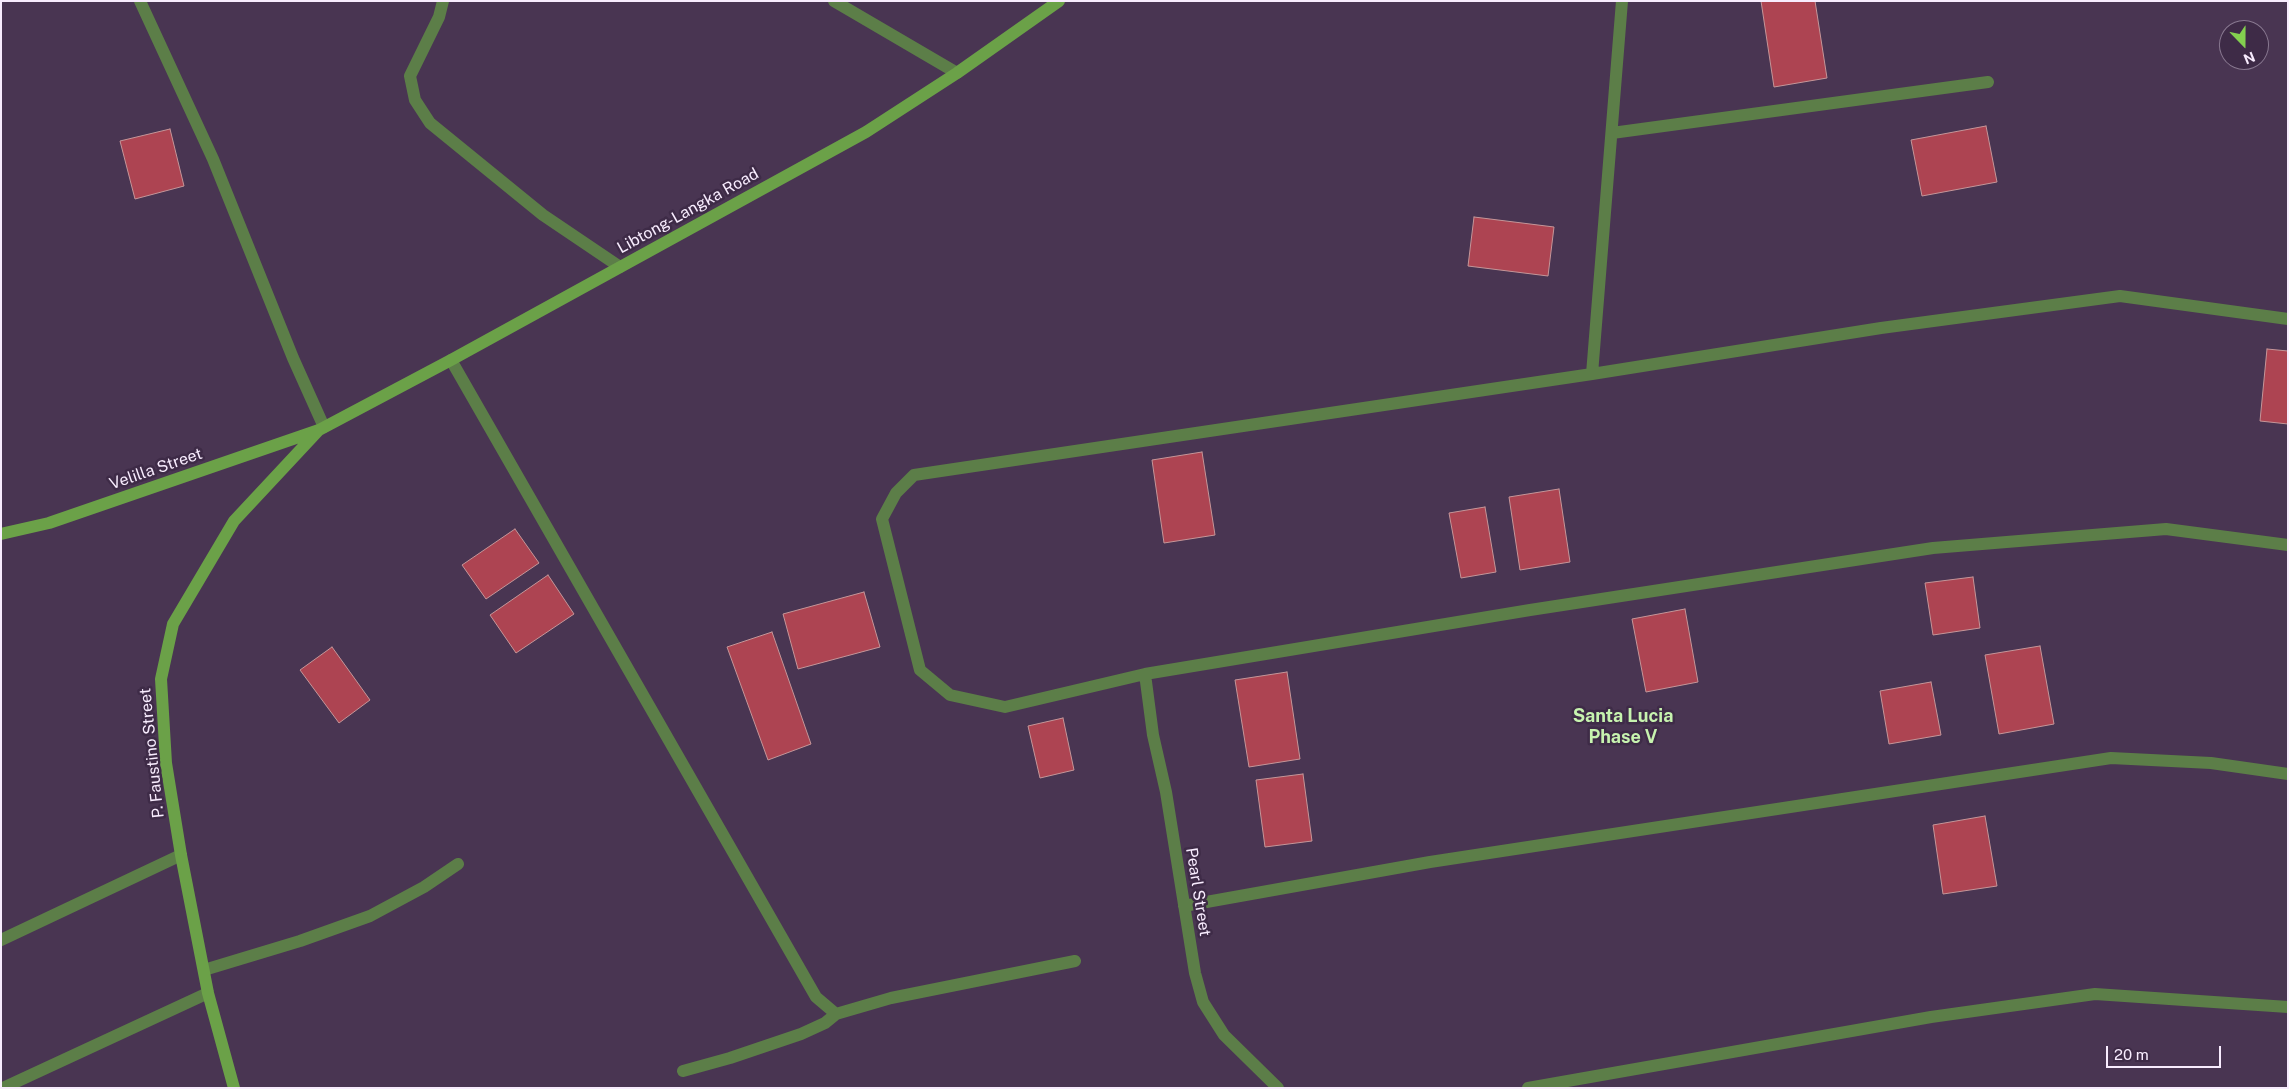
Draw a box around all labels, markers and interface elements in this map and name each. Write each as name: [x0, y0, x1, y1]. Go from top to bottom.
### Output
north arrow: [2219, 20, 2269, 70]
text: N: [2241, 49, 2257, 67]
street label: Libtong-Langka Road: [614, 164, 762, 258]
street label: Velilla Street: [107, 444, 205, 494]
street label: P. Faustino Street: [136, 687, 168, 819]
district label: Santa Lucia Phase V: [1573, 705, 1673, 748]
street label: Pearl Street: [1182, 846, 1214, 938]
scale bar: [2109, 1036, 2224, 1068]
text: 20 m: [2114, 1046, 2149, 1063]

